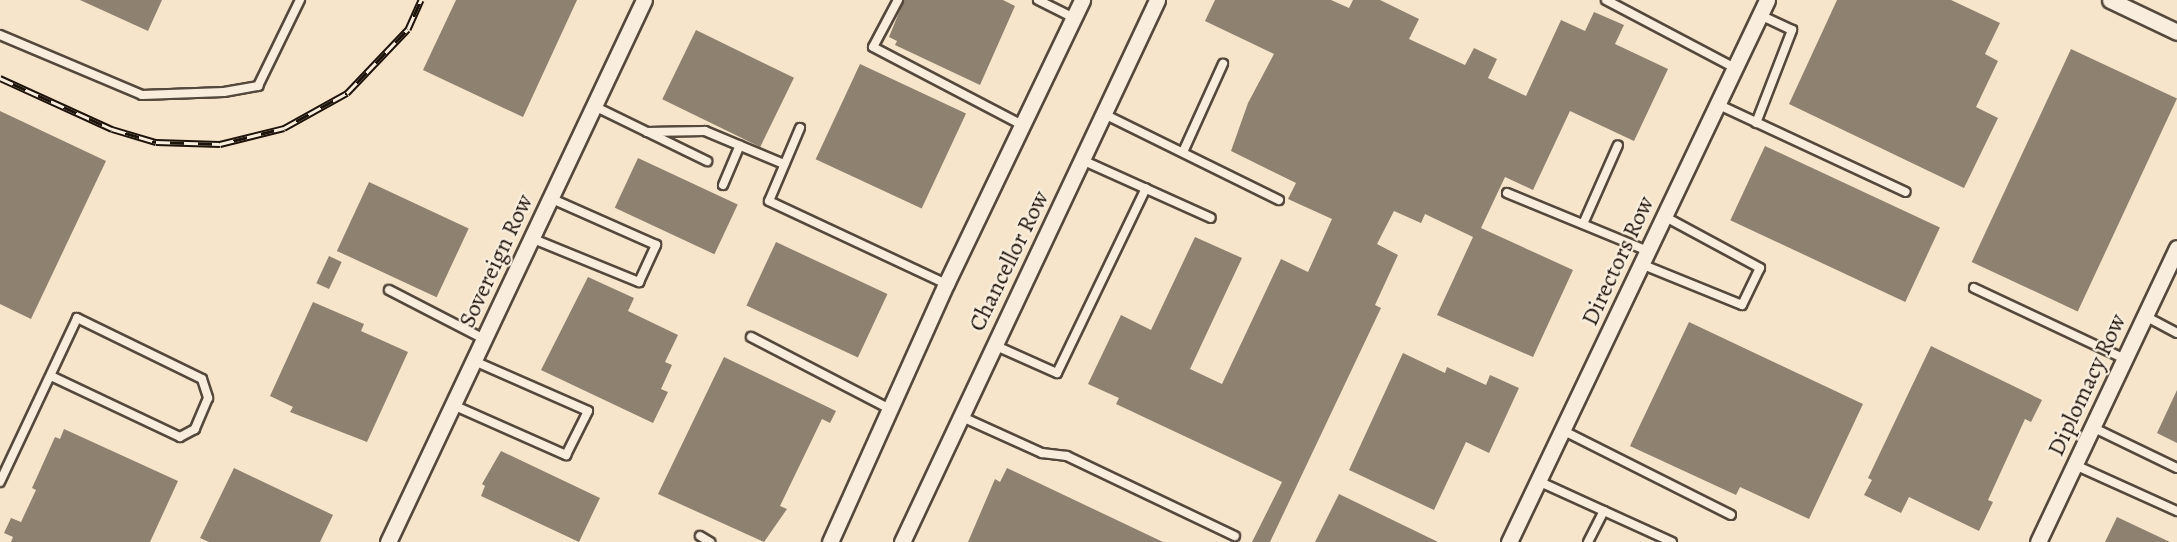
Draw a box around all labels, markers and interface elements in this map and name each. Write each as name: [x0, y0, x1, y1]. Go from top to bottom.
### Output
street label: Chancellor Row: [963, 186, 1055, 336]
street label: Sovereign Row: [453, 190, 539, 332]
street label: Directors Row: [1575, 192, 1661, 330]
street label: Diplomacy Row: [2042, 309, 2132, 461]

